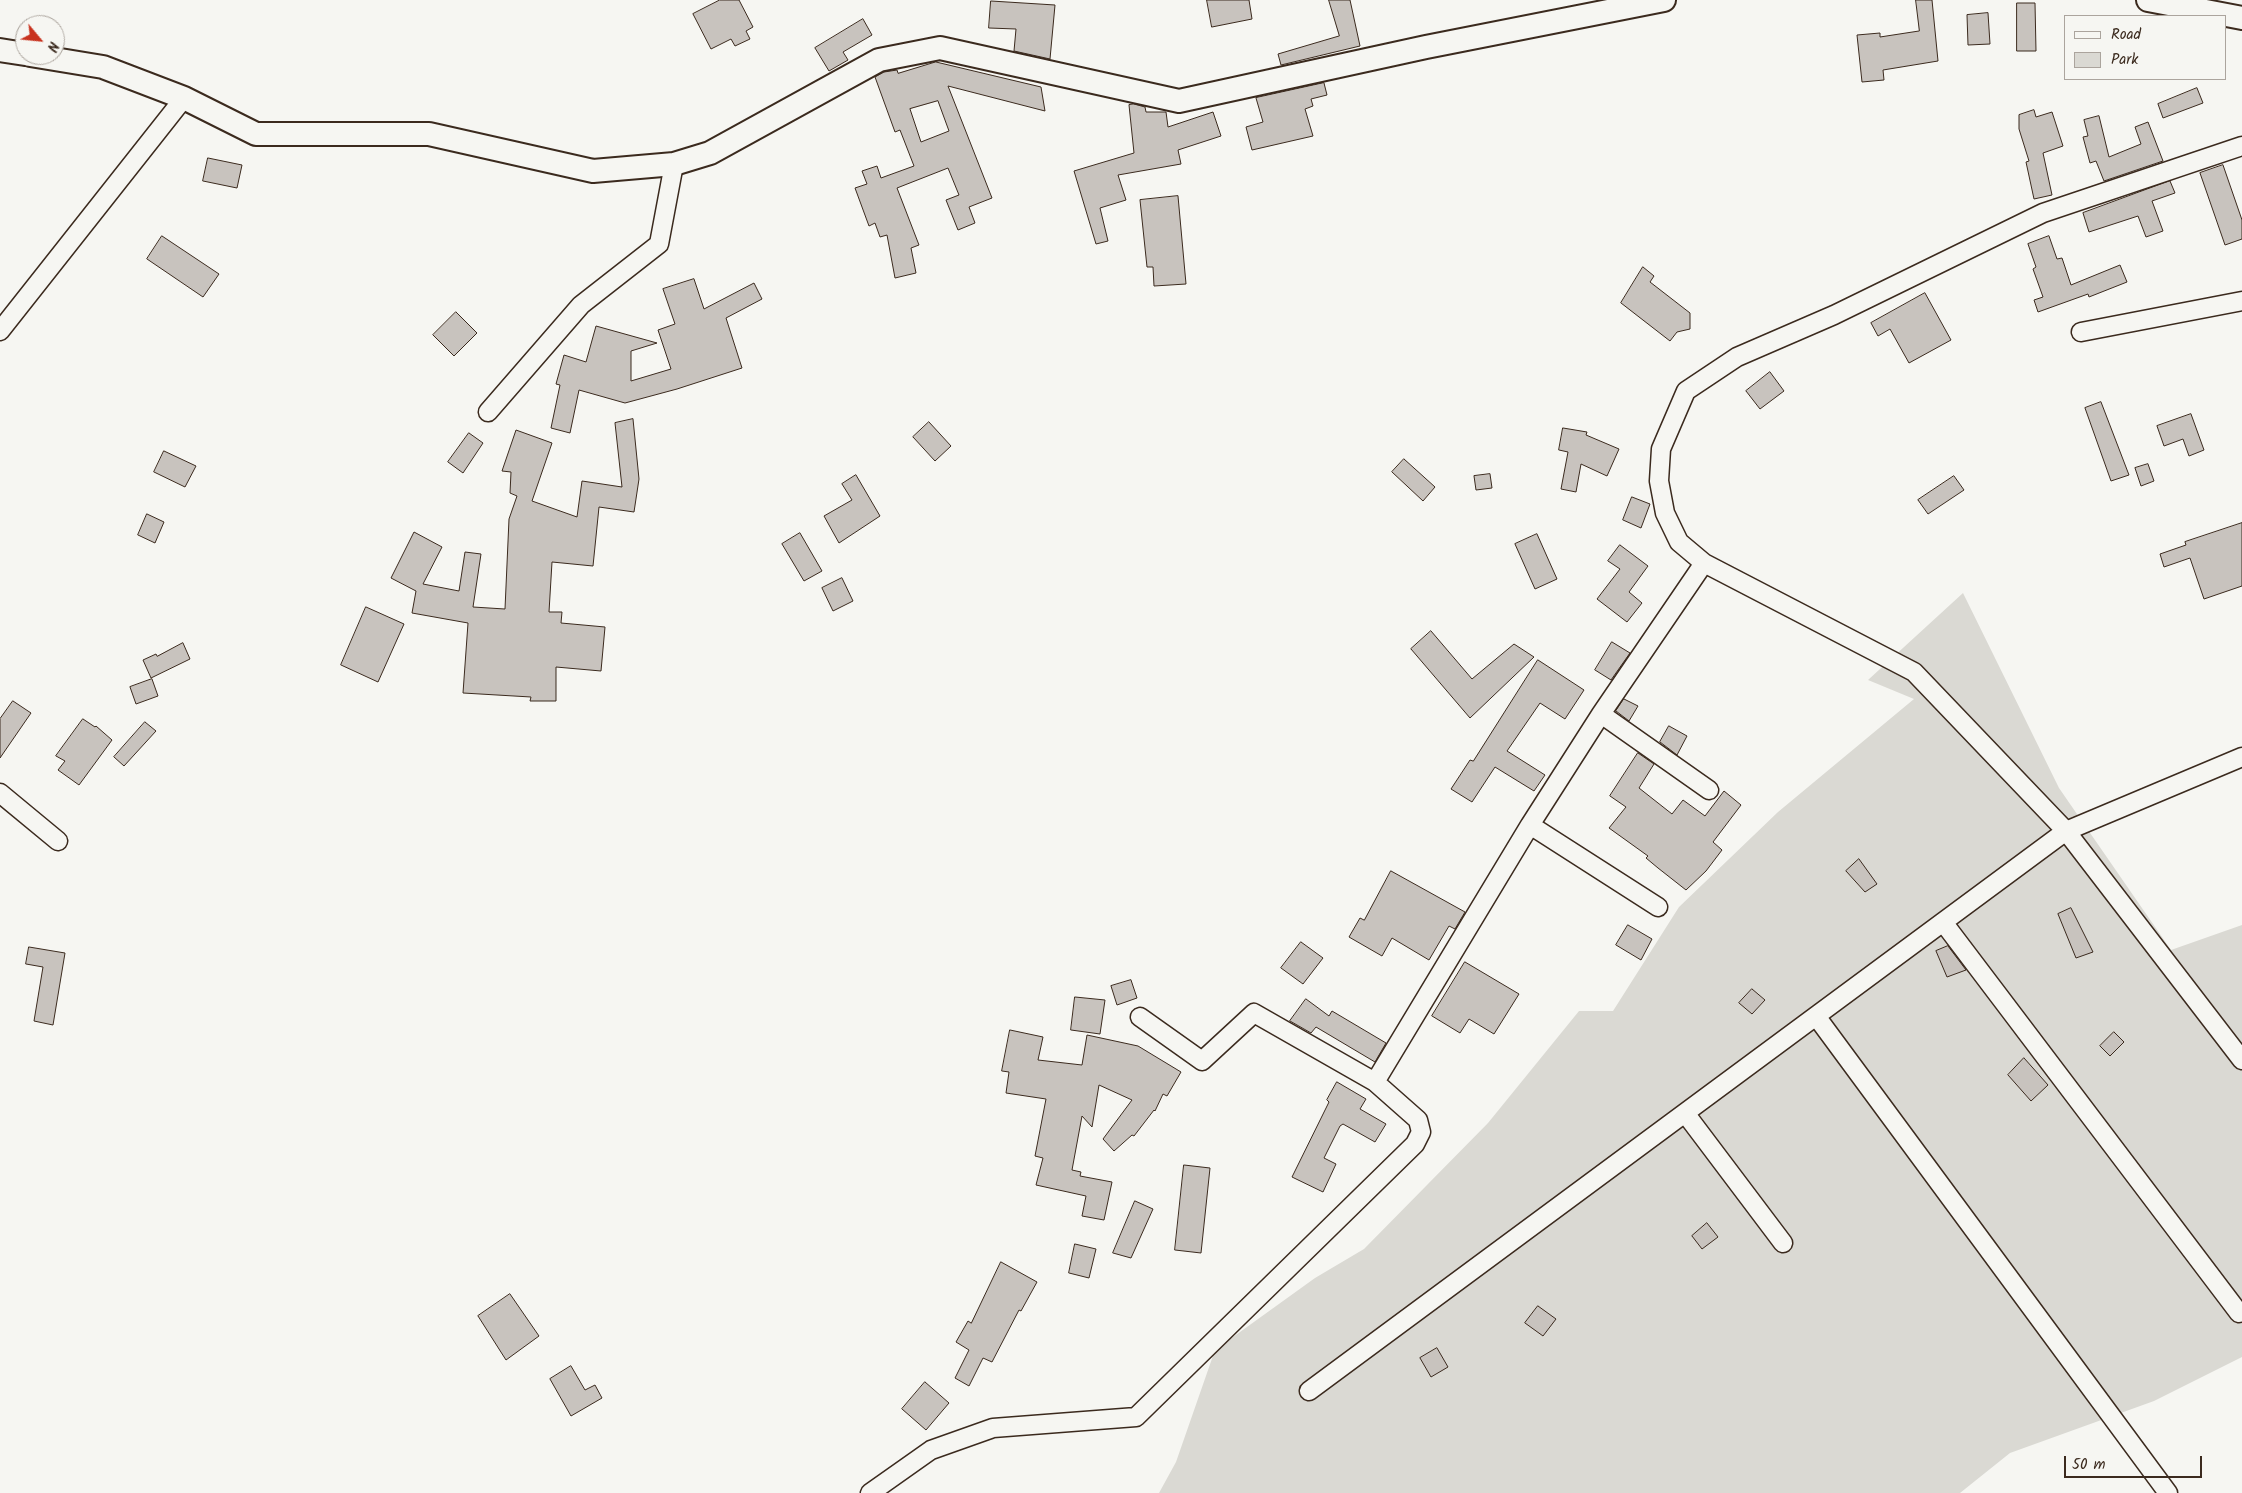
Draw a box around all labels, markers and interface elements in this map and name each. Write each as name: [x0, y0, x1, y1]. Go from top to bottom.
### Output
north arrow: [15, 15, 65, 65]
legend: [2064, 15, 2227, 80]
text: Road: [2111, 23, 2141, 47]
text: N: [41, 38, 64, 56]
text: Park: [2111, 48, 2138, 72]
scale bar: [2067, 1446, 2204, 1478]
text: 50 m: [2072, 1453, 2106, 1477]

